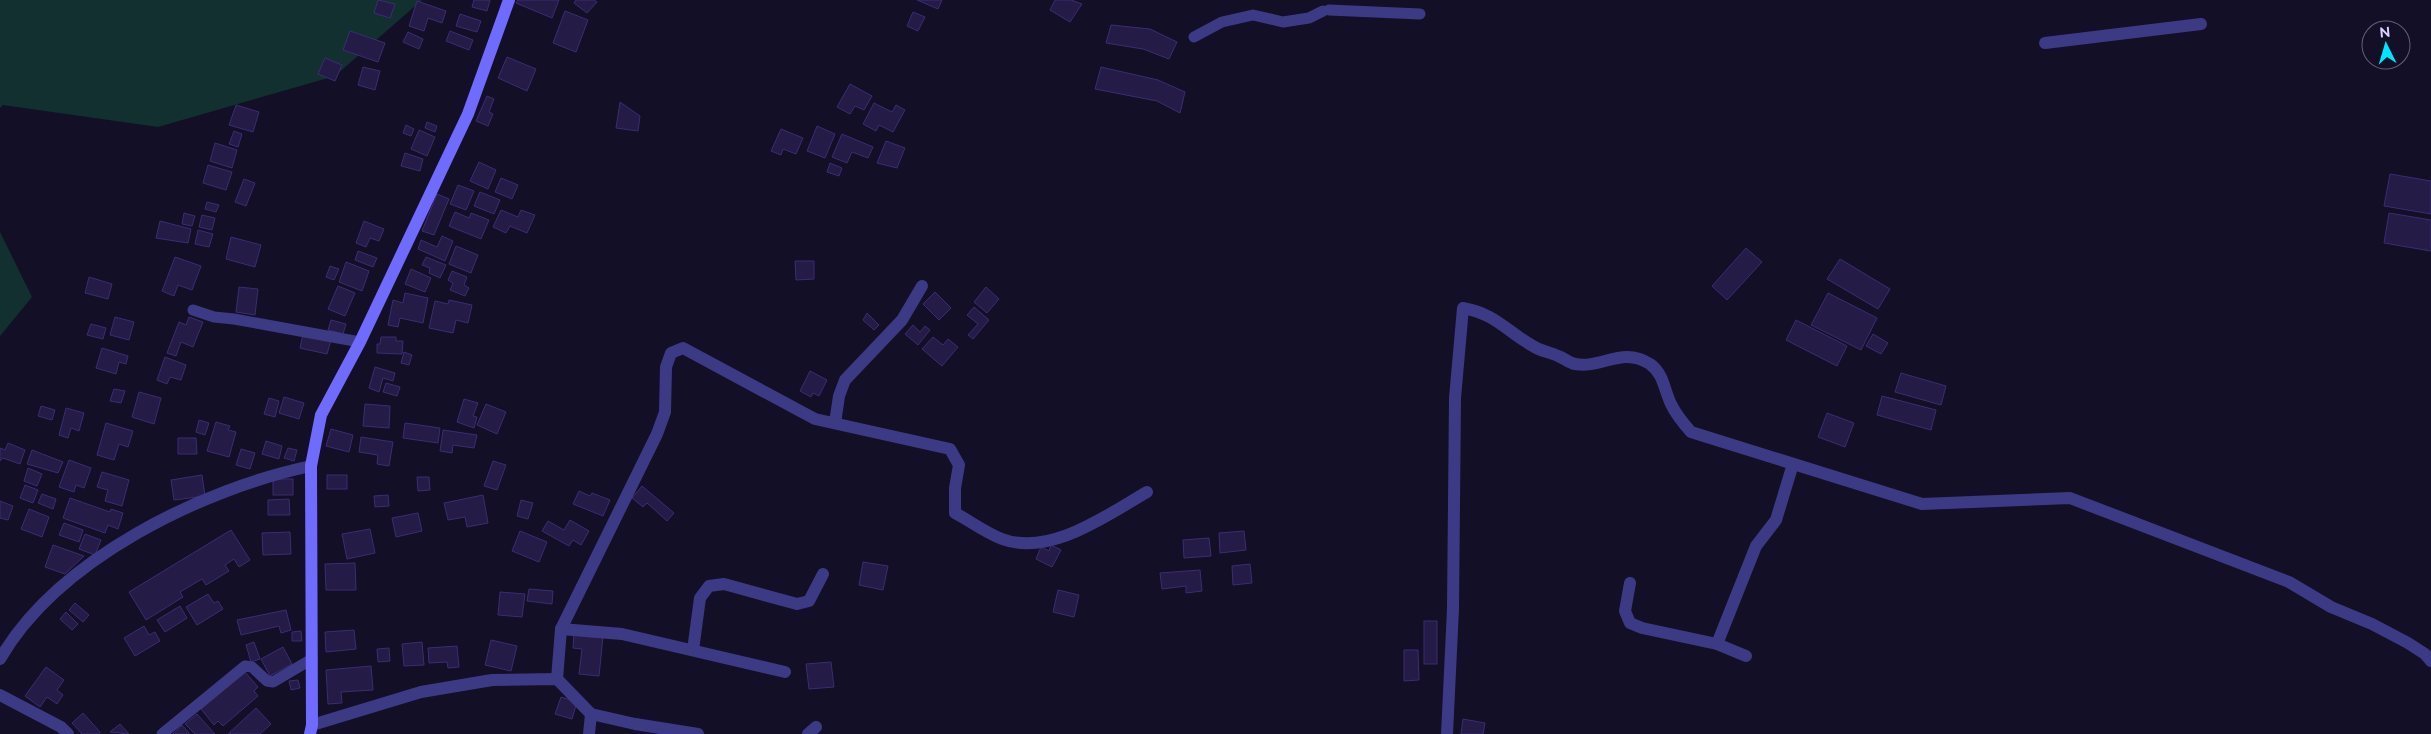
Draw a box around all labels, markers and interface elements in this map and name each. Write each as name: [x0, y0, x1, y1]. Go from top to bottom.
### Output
north arrow: [2361, 20, 2411, 70]
text: N: [2379, 24, 2391, 40]

